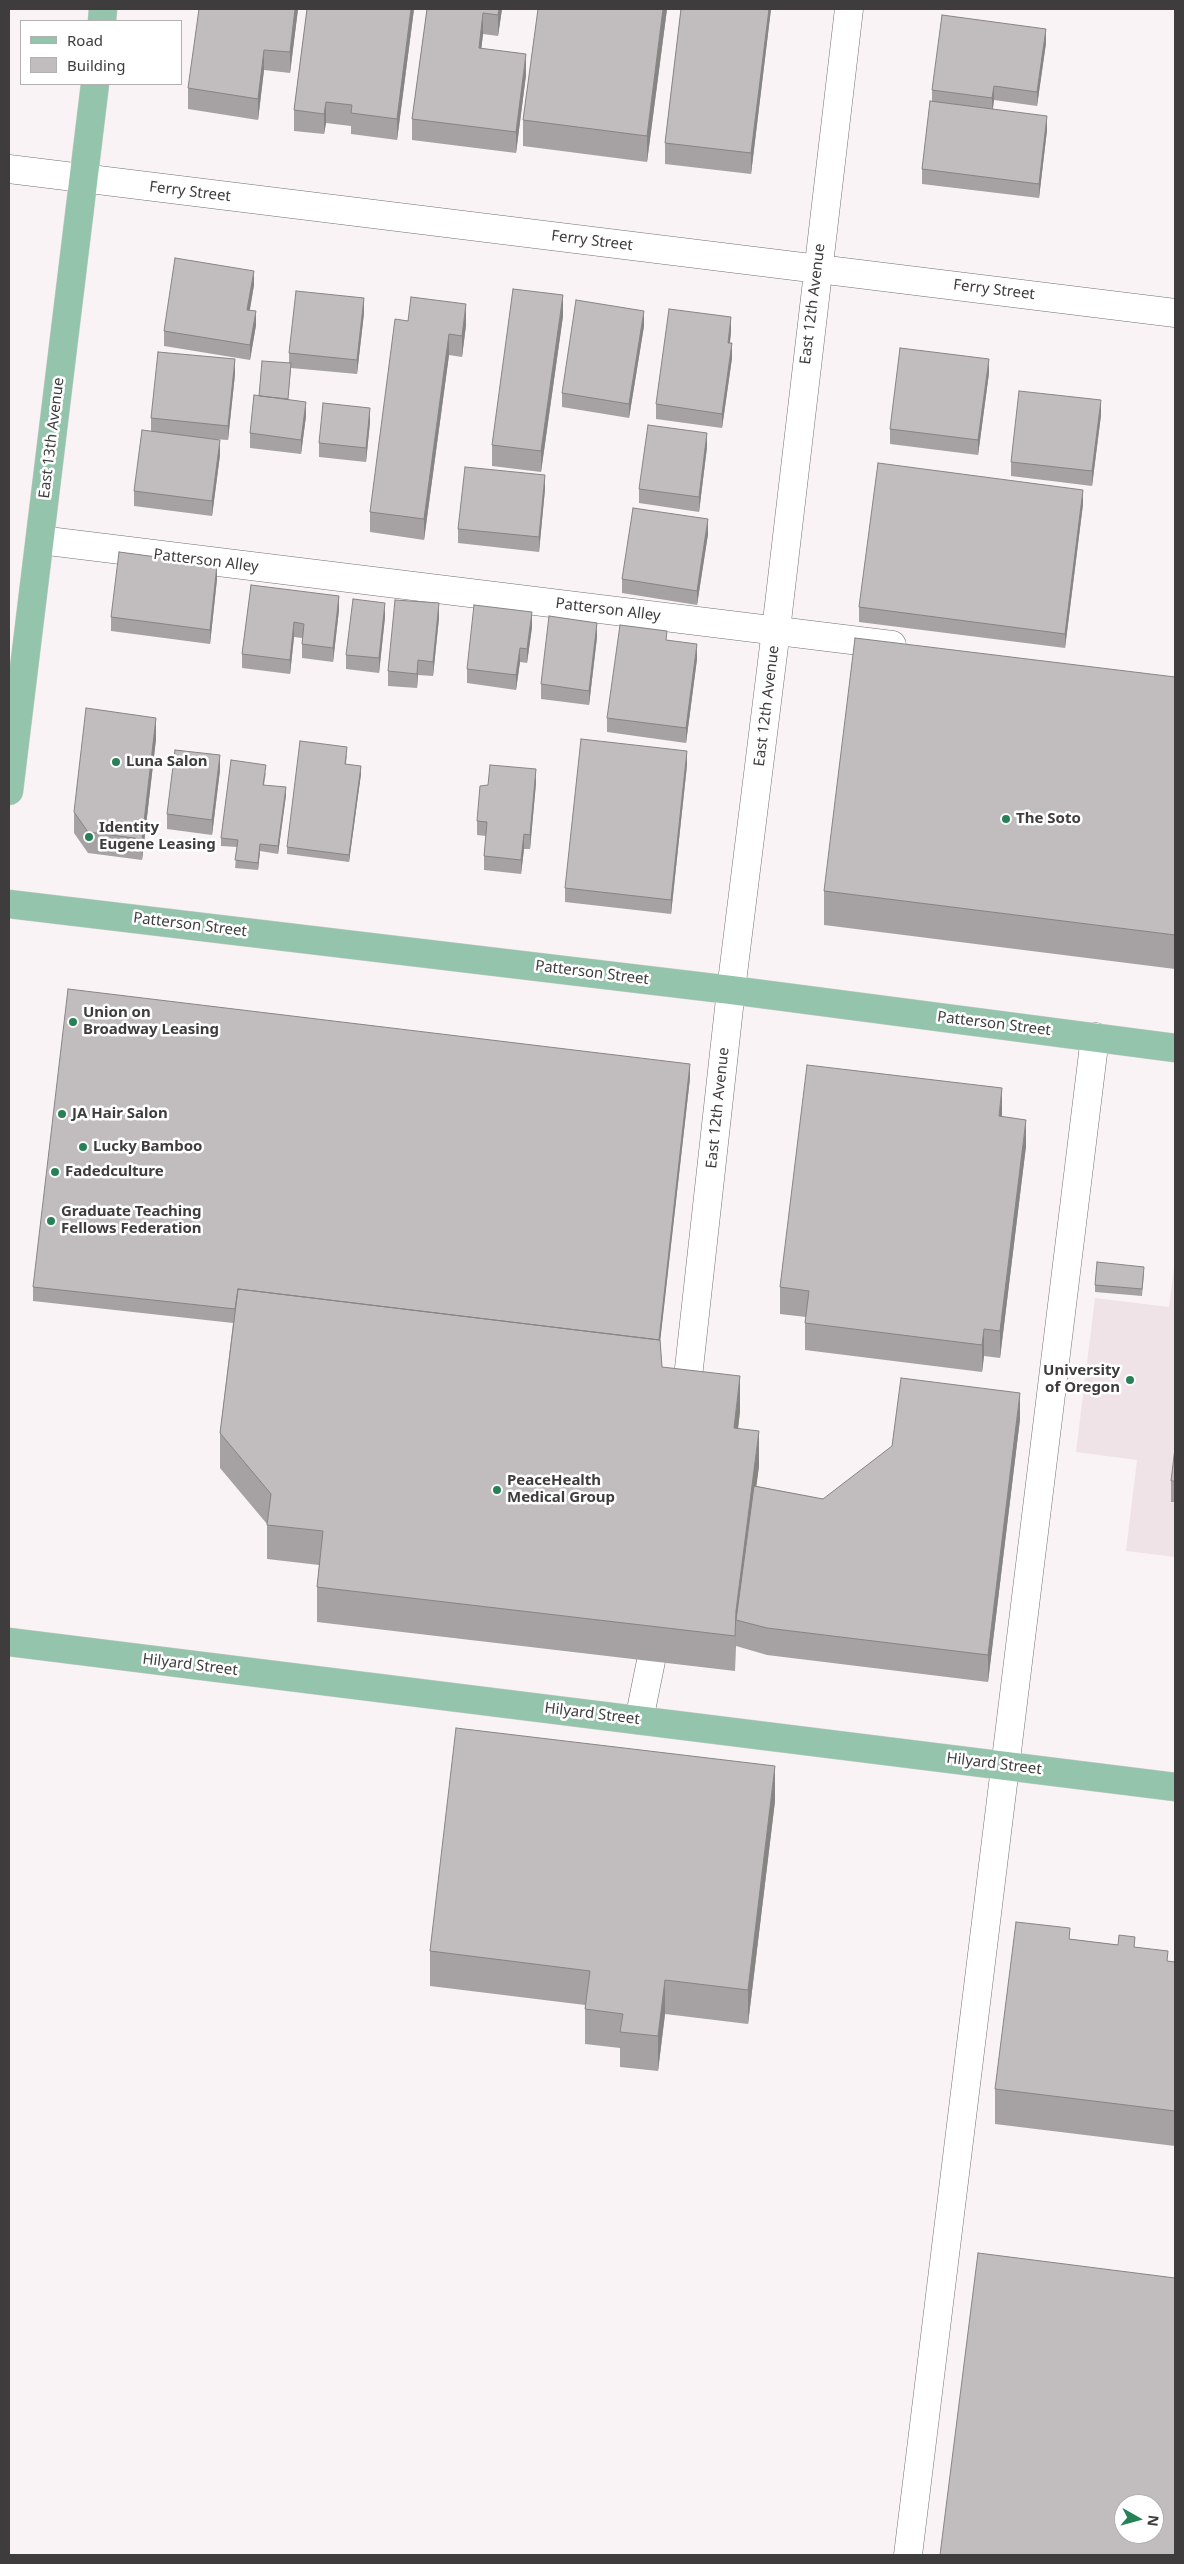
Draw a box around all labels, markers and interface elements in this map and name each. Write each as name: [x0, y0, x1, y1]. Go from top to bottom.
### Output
legend: [20, 20, 182, 85]
text: Road: [67, 30, 103, 50]
text: Building: [67, 55, 125, 75]
street label: Ferry Street: [148, 178, 232, 206]
street label: Ferry Street: [550, 227, 634, 255]
street label: East 12th Avenue: [797, 243, 829, 365]
street label: Ferry Street: [952, 276, 1036, 304]
street label: East 13th Avenue: [36, 377, 68, 499]
street label: Patterson Alley: [153, 546, 259, 576]
street label: Patterson Alley: [555, 595, 661, 625]
street label: East 12th Avenue: [751, 645, 783, 767]
place label: Luna Salon: [126, 753, 208, 771]
marker: Luna Salon: [110, 756, 122, 768]
place label: The Soto: [1016, 810, 1081, 828]
marker: The Soto: [1000, 813, 1012, 825]
place label: Identity Eugene Leasing: [99, 819, 216, 854]
marker: Identity Eugene Leasing: [83, 831, 95, 843]
street label: Patterson Street: [132, 909, 248, 941]
street label: Patterson Street: [534, 957, 650, 989]
place label: Union on Broadway Leasing: [83, 1004, 219, 1039]
street label: Patterson Street: [936, 1008, 1052, 1040]
marker: Union on Broadway Leasing: [67, 1016, 79, 1028]
street label: East 12th Avenue: [703, 1047, 733, 1169]
place label: JA Hair Salon: [72, 1105, 168, 1123]
marker: JA Hair Salon: [56, 1108, 68, 1120]
place label: Lucky Bamboo: [93, 1138, 202, 1156]
marker: Lucky Bamboo: [77, 1141, 89, 1153]
place label: Fadedculture: [65, 1163, 164, 1181]
marker: Fadedculture: [49, 1166, 61, 1178]
place label: Graduate Teaching Fellows Federation: [61, 1203, 202, 1238]
marker: Graduate Teaching Fellows Federation: [45, 1215, 57, 1227]
place label: University of Oregon: [1043, 1362, 1120, 1397]
marker: University of Oregon: [1124, 1374, 1136, 1386]
place label: PeaceHealth Medical Group: [507, 1472, 615, 1507]
marker: PeaceHealth Medical Group: [491, 1484, 503, 1496]
street label: Hilyard Street: [141, 1650, 239, 1680]
street label: Hilyard Street: [543, 1699, 641, 1729]
street label: Hilyard Street: [945, 1749, 1043, 1779]
north arrow: [1114, 2494, 1164, 2544]
text: N: [1143, 2514, 1164, 2528]

